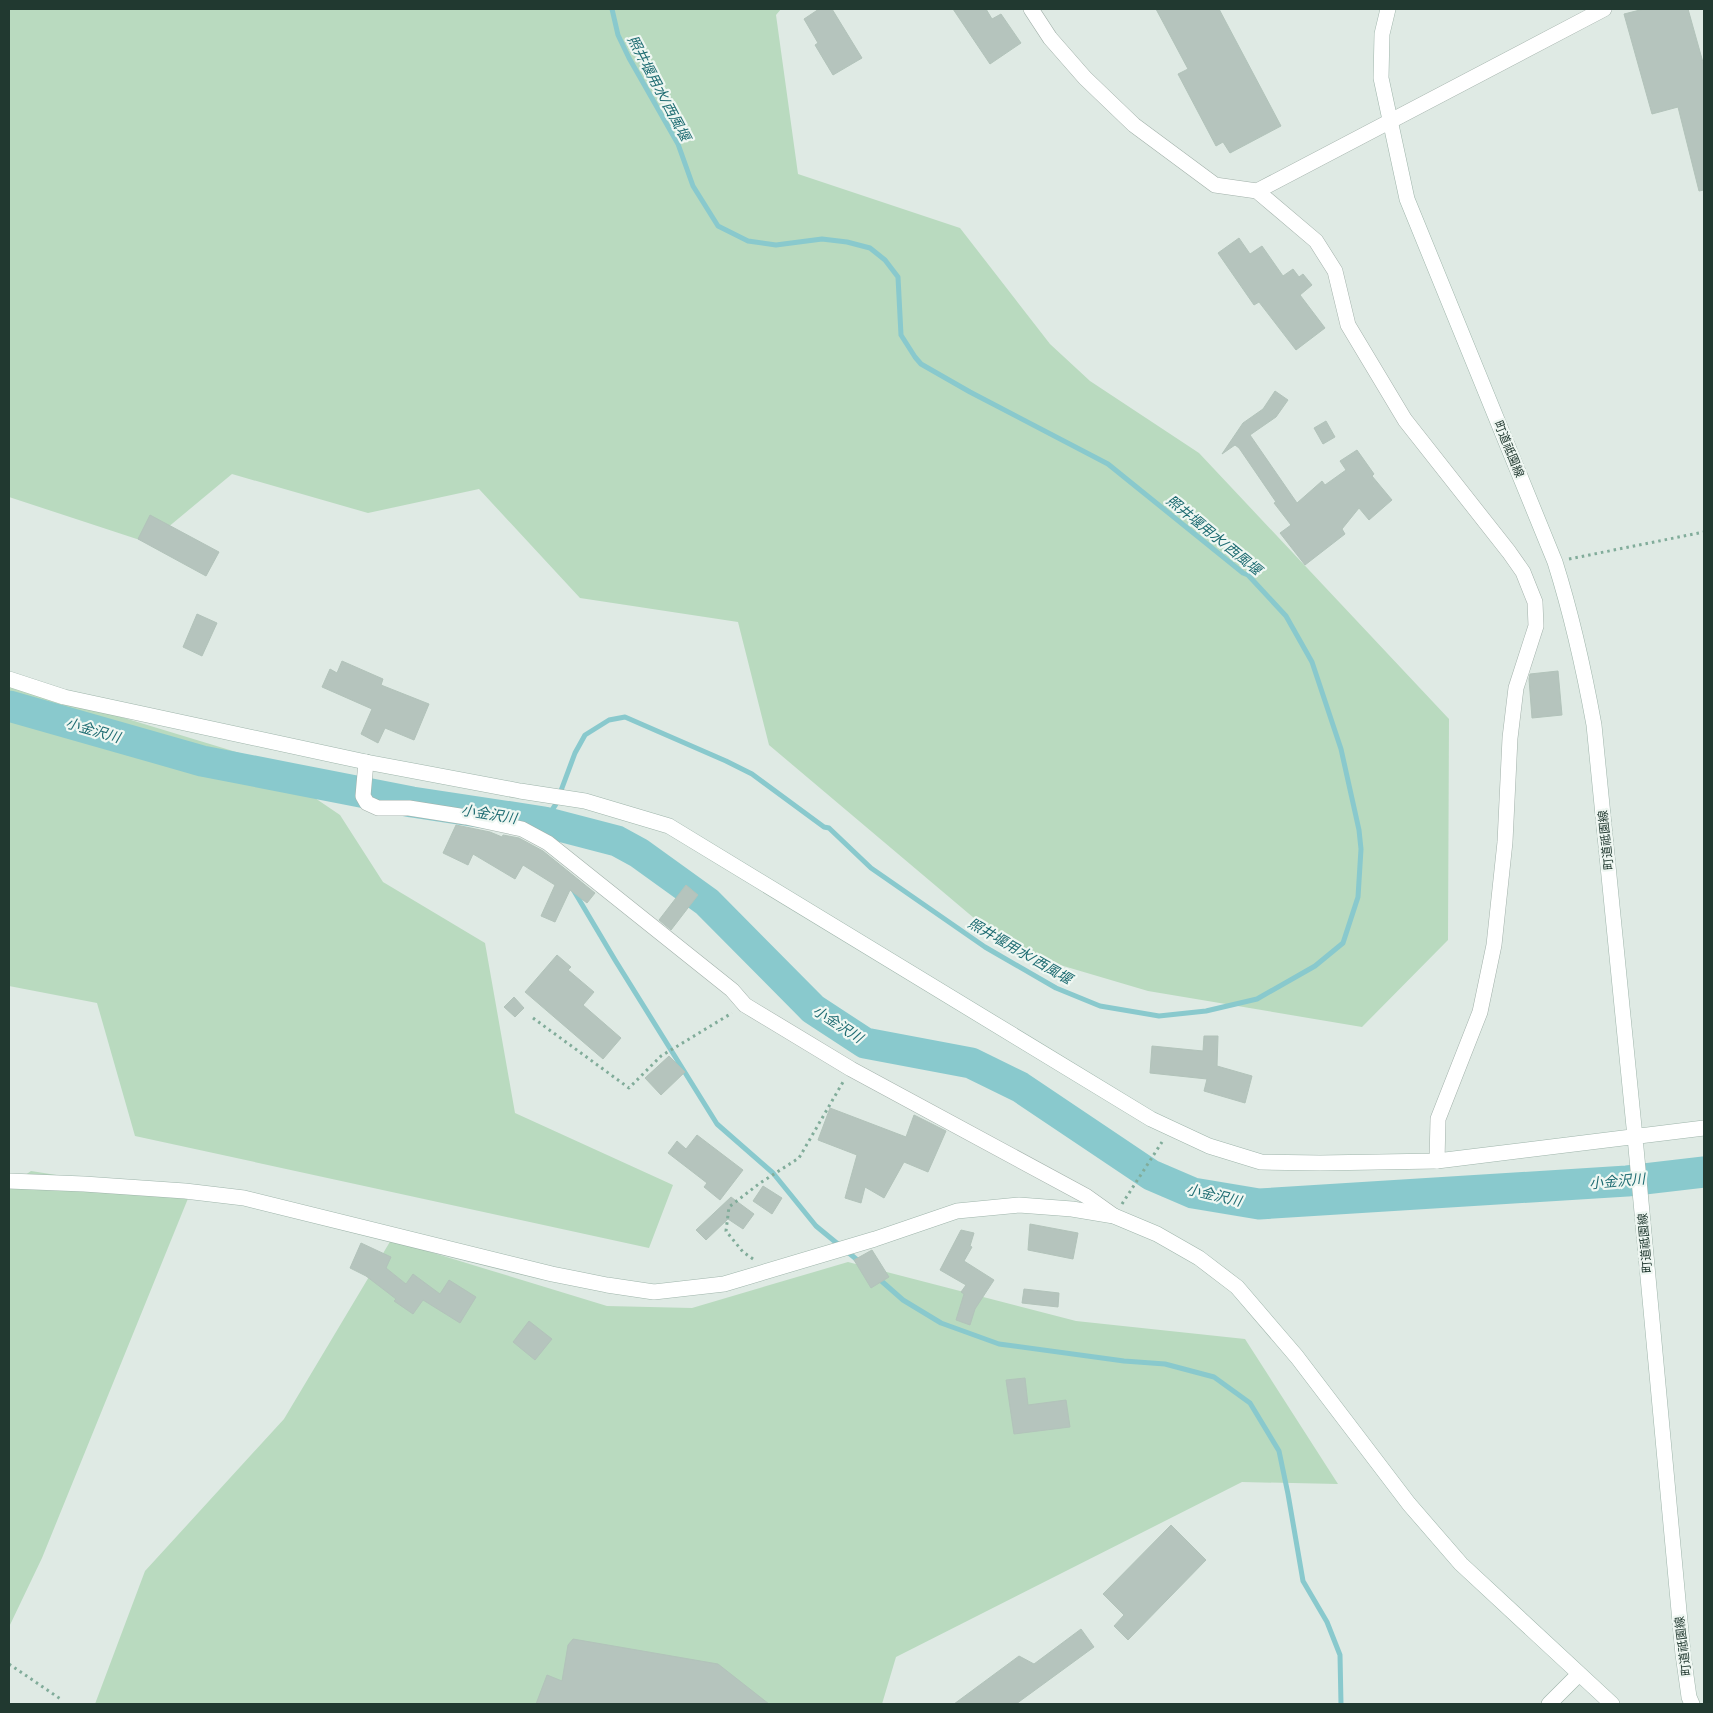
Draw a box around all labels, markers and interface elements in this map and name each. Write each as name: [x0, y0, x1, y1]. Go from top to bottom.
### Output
water label: 照井堰用水/西風堰: [624, 32, 697, 146]
street label: 町道祗園線: [1490, 418, 1529, 480]
water label: 照井堰用水/西風堰: [1163, 490, 1268, 581]
water label: 小金沢川: [64, 713, 125, 747]
water label: 小金沢川: [460, 800, 520, 828]
street label: 町道祗園線: [1594, 809, 1617, 871]
water label: 照井堰用水/西風堰: [965, 913, 1078, 990]
water label: 小金沢川: [810, 1000, 869, 1048]
water label: 小金沢川: [1588, 1168, 1648, 1192]
water label: 小金沢川: [1185, 1179, 1245, 1211]
street label: 町道祗園線: [1633, 1212, 1656, 1274]
street label: 町道祗園線: [1670, 1615, 1695, 1677]

